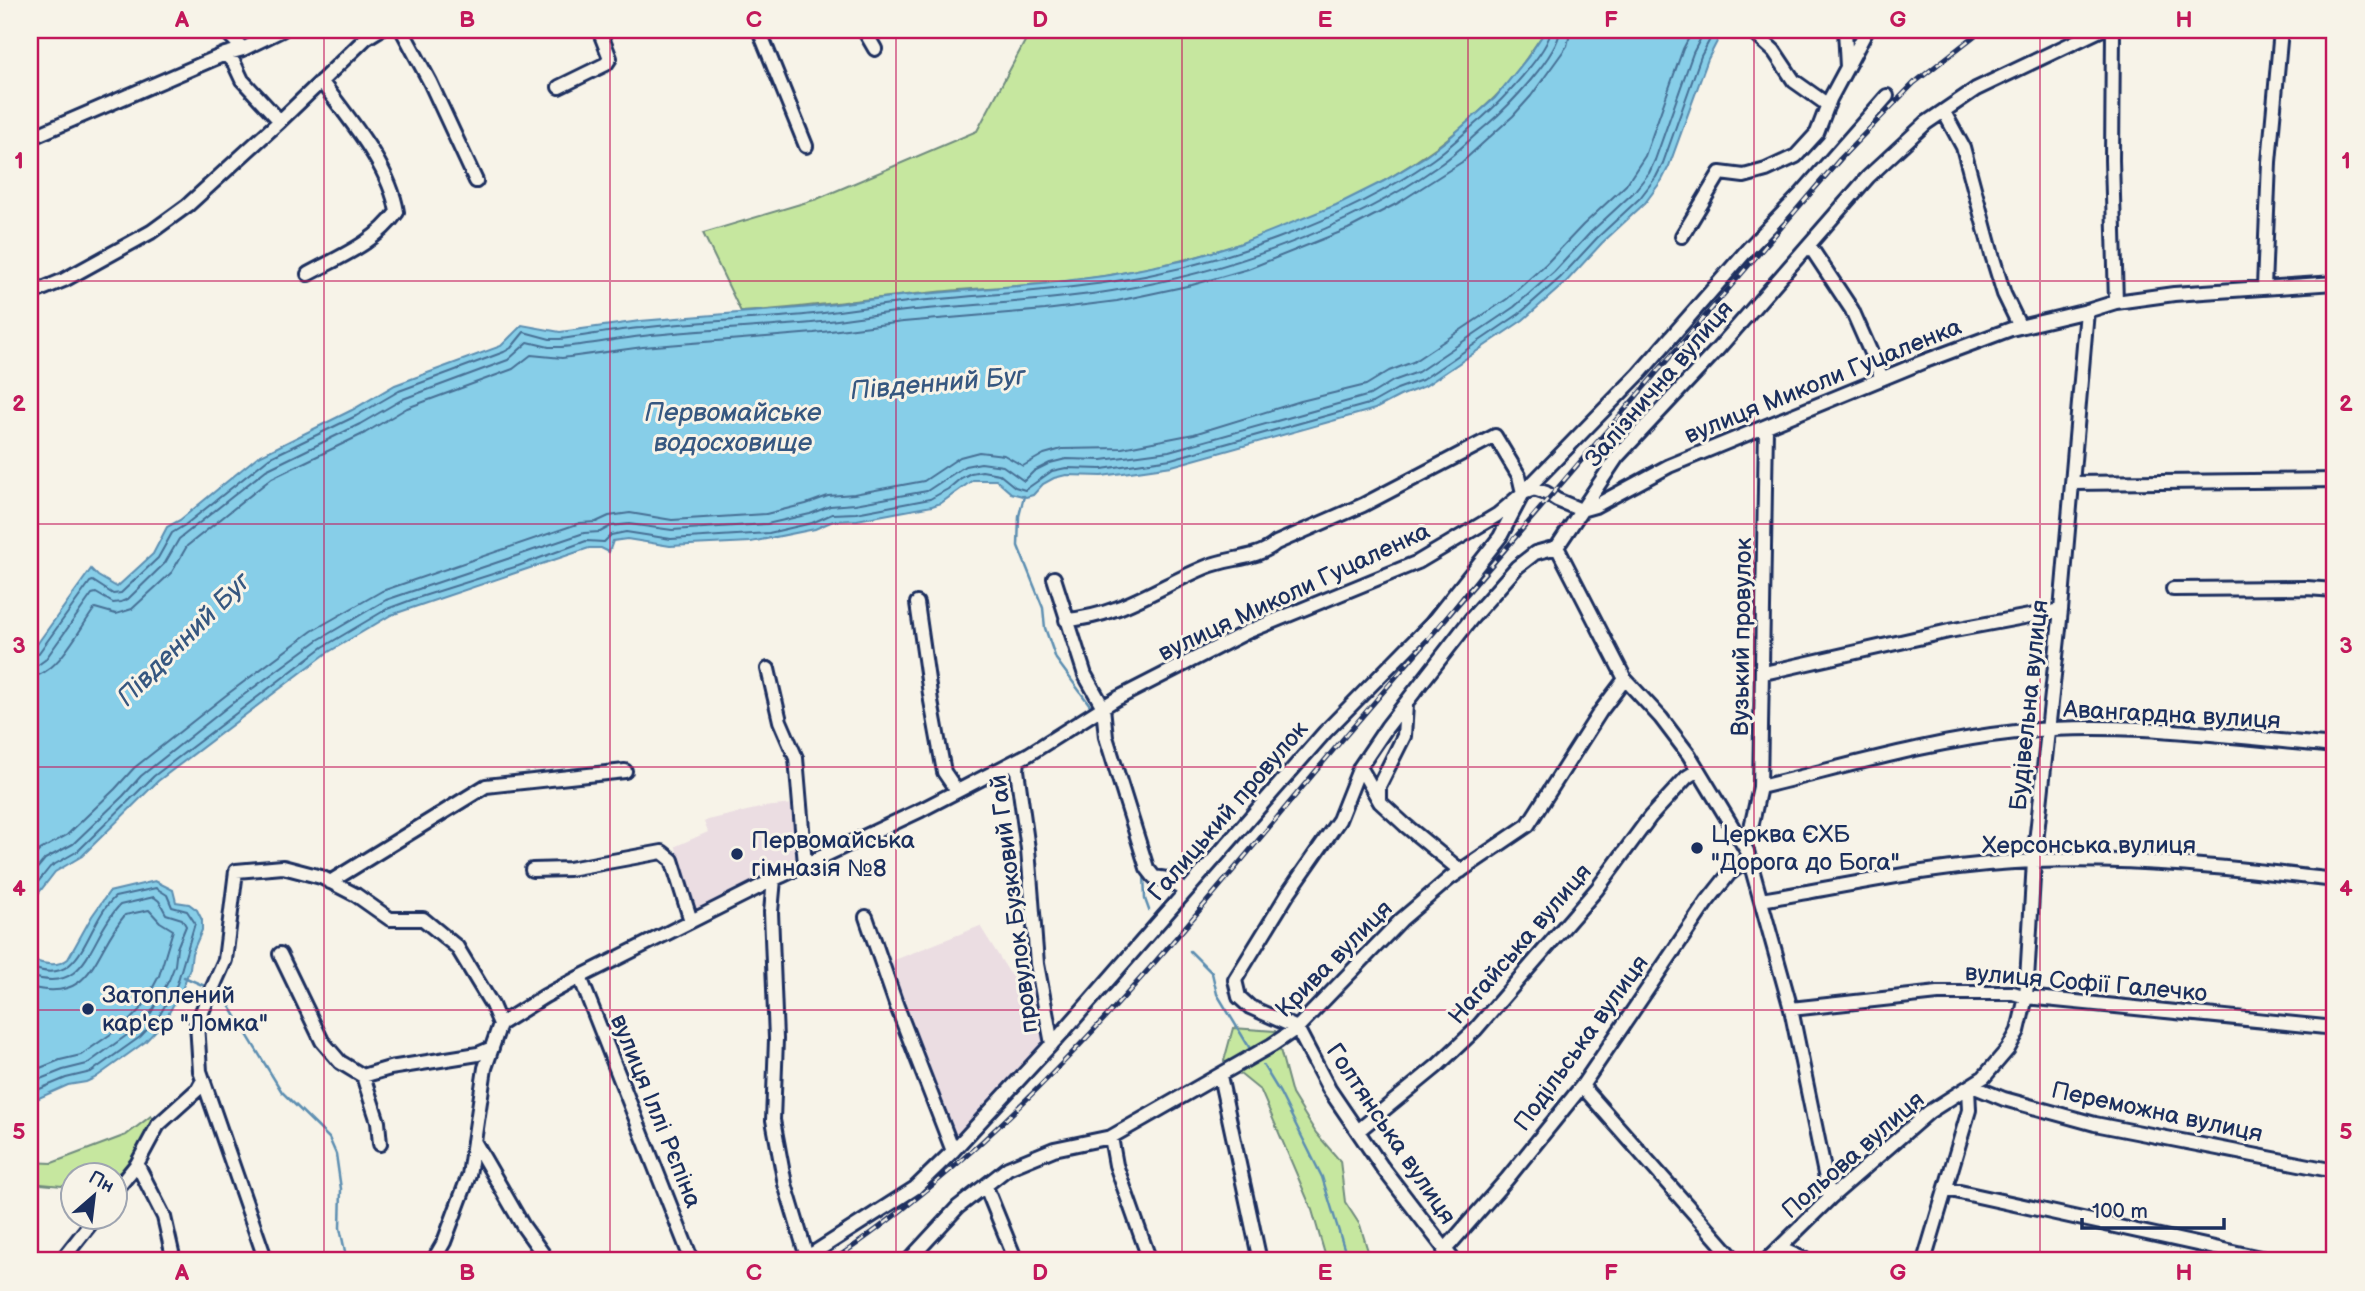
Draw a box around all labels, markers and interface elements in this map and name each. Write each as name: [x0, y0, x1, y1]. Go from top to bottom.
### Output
text: A: [174, 6, 190, 34]
text: B: [459, 6, 475, 34]
text: C: [746, 6, 762, 34]
text: D: [1032, 6, 1048, 34]
text: E: [1318, 6, 1333, 34]
text: F: [1604, 6, 1618, 34]
text: G: [1890, 6, 1907, 34]
text: H: [2175, 6, 2193, 34]
text: 1: [14, 147, 24, 175]
text: 1: [2341, 147, 2351, 175]
street label: Залізнична вулиця: [1579, 295, 1739, 473]
street label: вулиця Миколи Гуцаленка: [1680, 312, 1966, 450]
water label: Південний Буг: [849, 361, 1029, 407]
text: 2: [12, 390, 26, 418]
text: 2: [2339, 390, 2353, 418]
water label: Первомайське водосховище: [644, 398, 822, 459]
street label: вулиця Миколи Гуцаленка: [1154, 516, 1434, 668]
street label: Вузький провулок: [1726, 537, 1758, 737]
water label: Південний Буг: [111, 566, 258, 713]
street label: Будівельна вулиця: [2004, 598, 2054, 812]
text: 3: [12, 632, 26, 660]
text: 3: [2339, 632, 2353, 660]
street label: Авангардна вулиця: [2062, 695, 2281, 735]
street label: Галицький провулок: [1142, 715, 1314, 907]
street label: провулок Бузковий Гай: [984, 773, 1044, 1035]
place label: Церква ЄХБ "Дорога до Бога": [1711, 820, 1900, 877]
place label: Первомайська гімназія №8: [751, 826, 915, 883]
street label: Херсонська вулиця: [1982, 831, 2196, 860]
marker: Церква ЄХБ "Дорога до Бога": [1689, 840, 1705, 856]
marker: Первомайська гімназія №8: [729, 846, 745, 862]
street label: Нагайська вулиця: [1442, 858, 1598, 1030]
text: 4: [12, 875, 26, 903]
text: 4: [2339, 875, 2353, 903]
street label: Крива вулиця: [1269, 894, 1399, 1024]
street label: Подільська вулиця: [1507, 949, 1655, 1137]
street label: вулиця Софії Галечко: [1964, 958, 2208, 1008]
place label: Затоплений кар'єр "Ломка": [102, 981, 268, 1038]
marker: Затоплений кар'єр "Ломка": [80, 1001, 96, 1017]
street label: вулиця Іллі Рєпіна: [604, 1010, 708, 1212]
street label: Голтянська вулиця: [1320, 1038, 1462, 1230]
street label: Переможна вулиця: [2049, 1075, 2265, 1149]
street label: Польова вулиця: [1776, 1085, 1930, 1225]
text: 5: [12, 1118, 26, 1146]
text: 5: [2339, 1118, 2353, 1146]
north arrow: [60, 1162, 130, 1232]
text: Пн: [85, 1166, 118, 1198]
scale bar: [2082, 1186, 2223, 1230]
text: 100 m: [2092, 1199, 2148, 1224]
text: A: [174, 1259, 190, 1287]
text: B: [459, 1259, 475, 1287]
text: C: [746, 1259, 762, 1287]
text: D: [1032, 1259, 1048, 1287]
text: E: [1318, 1259, 1333, 1287]
text: F: [1604, 1259, 1618, 1287]
text: G: [1890, 1259, 1907, 1287]
text: H: [2175, 1259, 2193, 1287]

